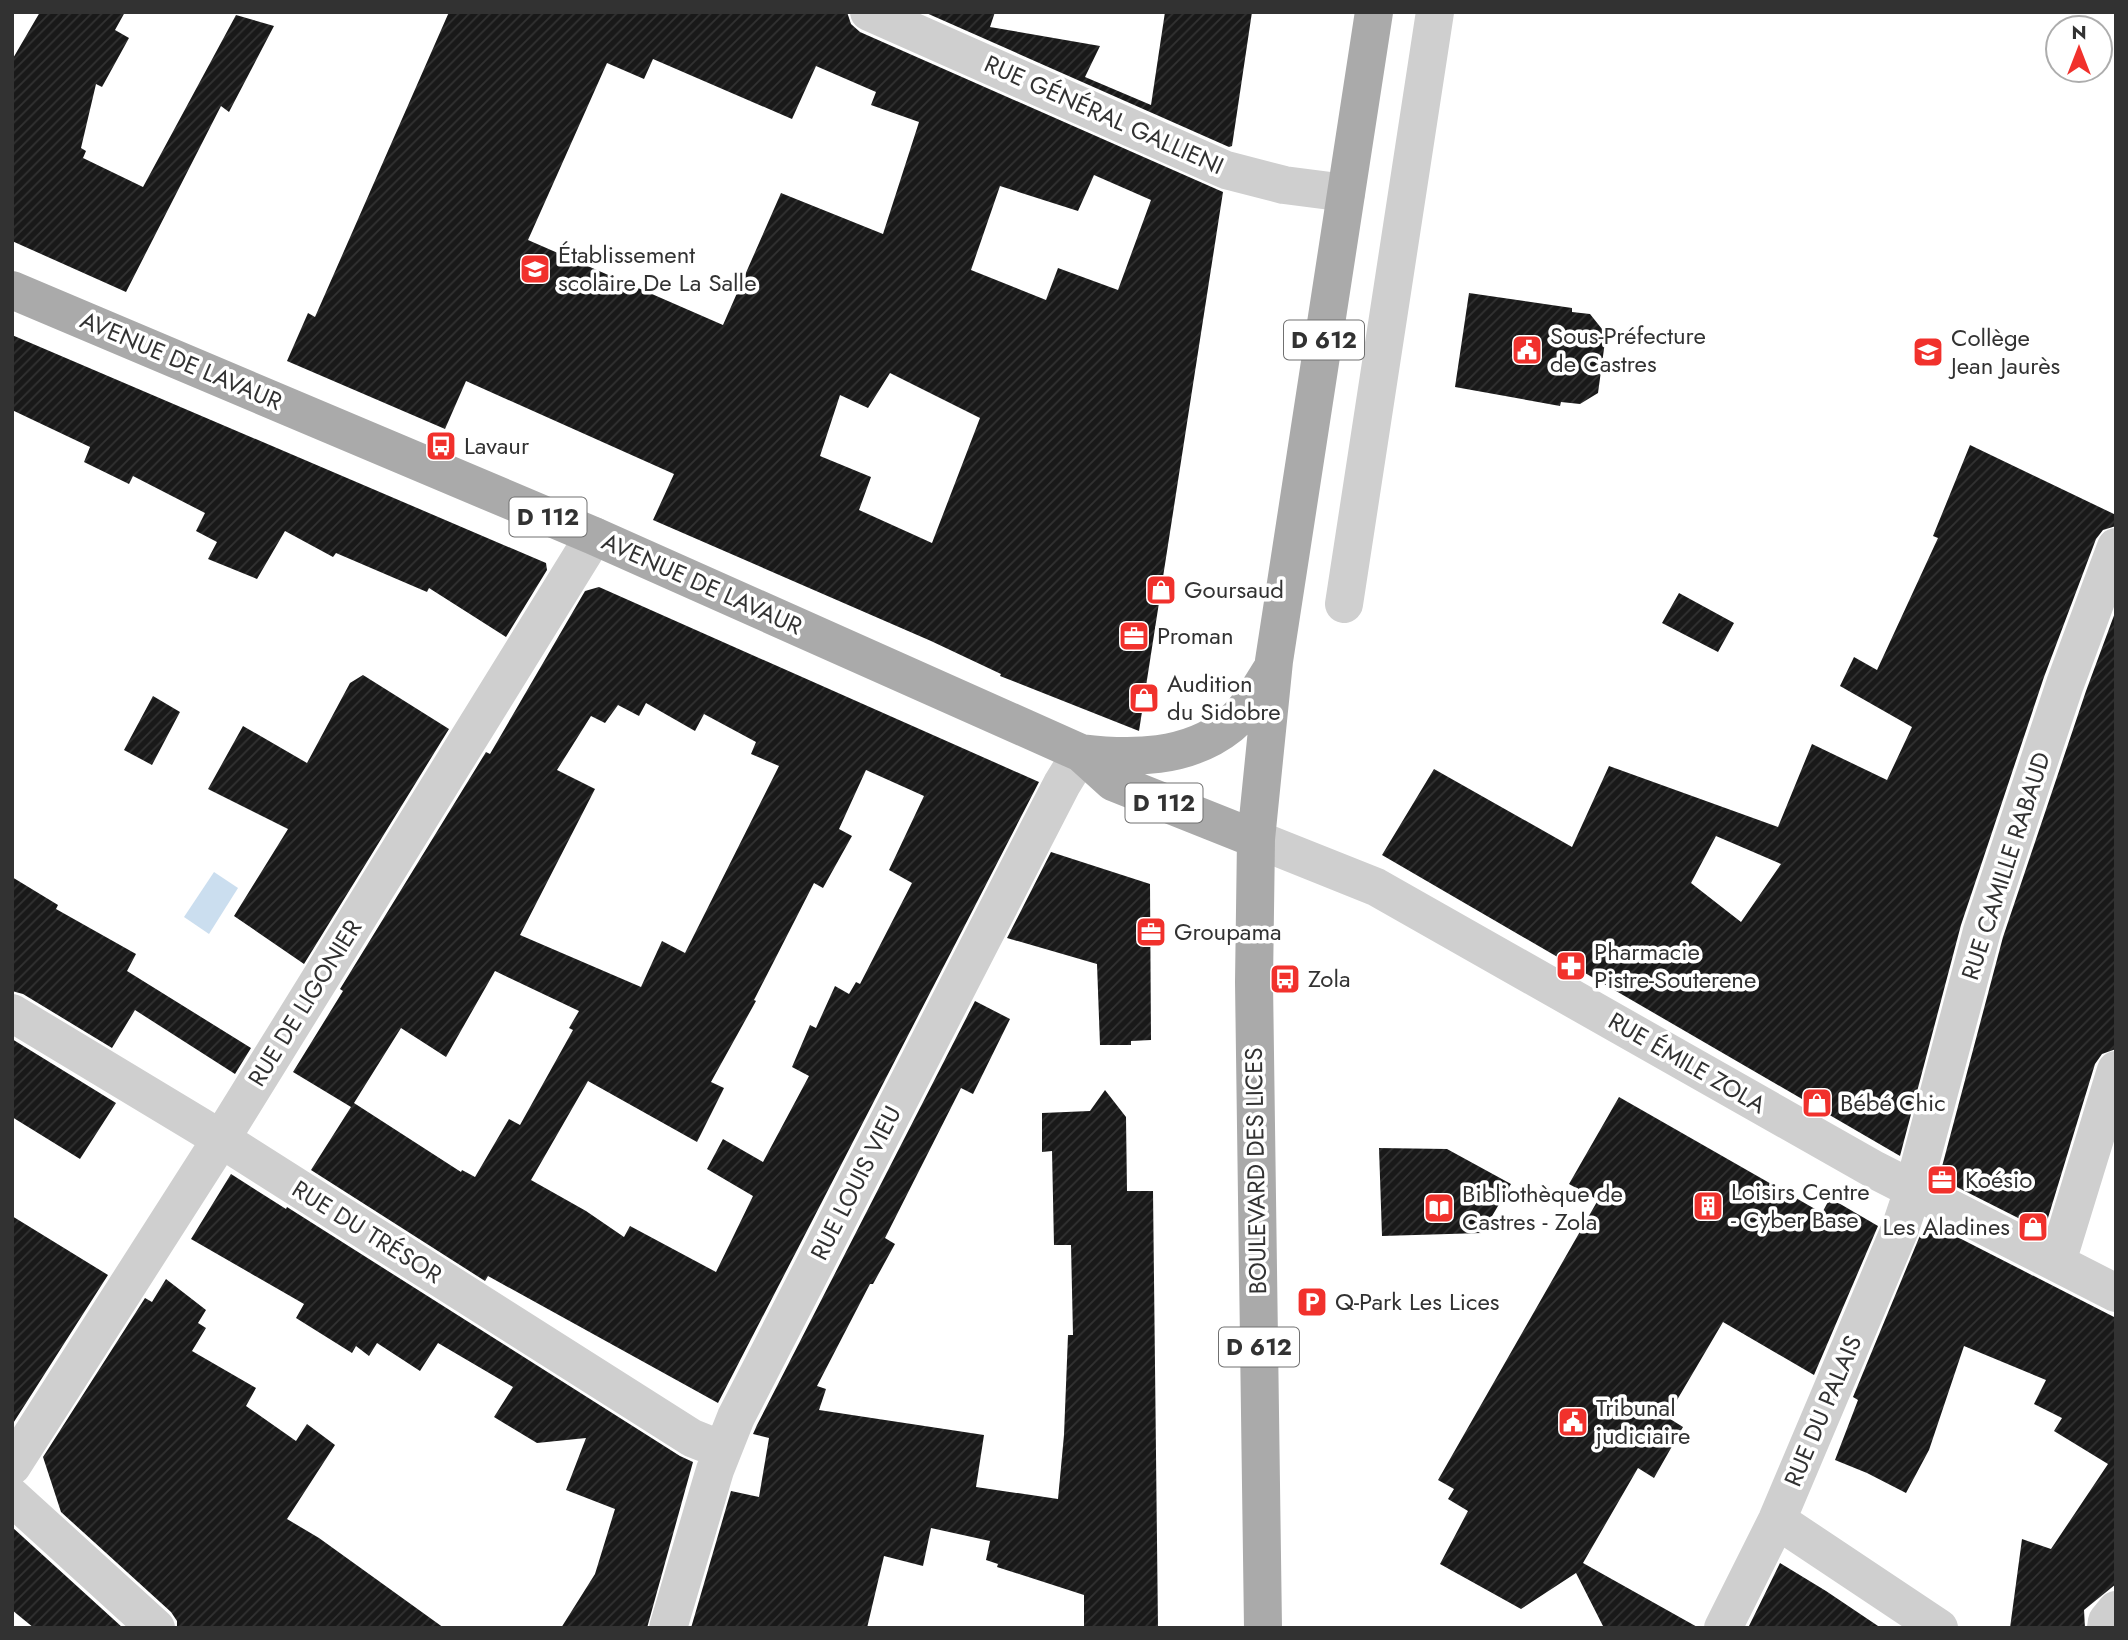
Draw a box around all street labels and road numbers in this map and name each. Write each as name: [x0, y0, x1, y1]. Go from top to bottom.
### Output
street label: RUE GÉNÉRAL GALLIENI: [979, 46, 1229, 183]
street label: AVENUE DE LAVAUR: [75, 302, 288, 419]
road number: D 612: [1284, 320, 1364, 360]
road number: D 112: [510, 498, 586, 537]
street label: AVENUE DE LAVAUR: [596, 524, 808, 644]
street label: RUE CAMILLE RABAUD: [1952, 747, 2059, 984]
road number: D 112: [1126, 783, 1202, 822]
street label: RUE DE LIGONIER: [239, 912, 370, 1093]
street label: RUE ÉMILE ZOLA: [1602, 1003, 1773, 1122]
street label: BOULEVARD DES LICES: [1236, 1047, 1275, 1295]
street label: RUE LOUIS VIEU: [802, 1099, 910, 1266]
street label: RUE DU TRÉSOR: [286, 1171, 449, 1292]
road number: D 612: [1219, 1328, 1299, 1366]
street label: RUE DU PALAIS: [1775, 1330, 1870, 1492]

